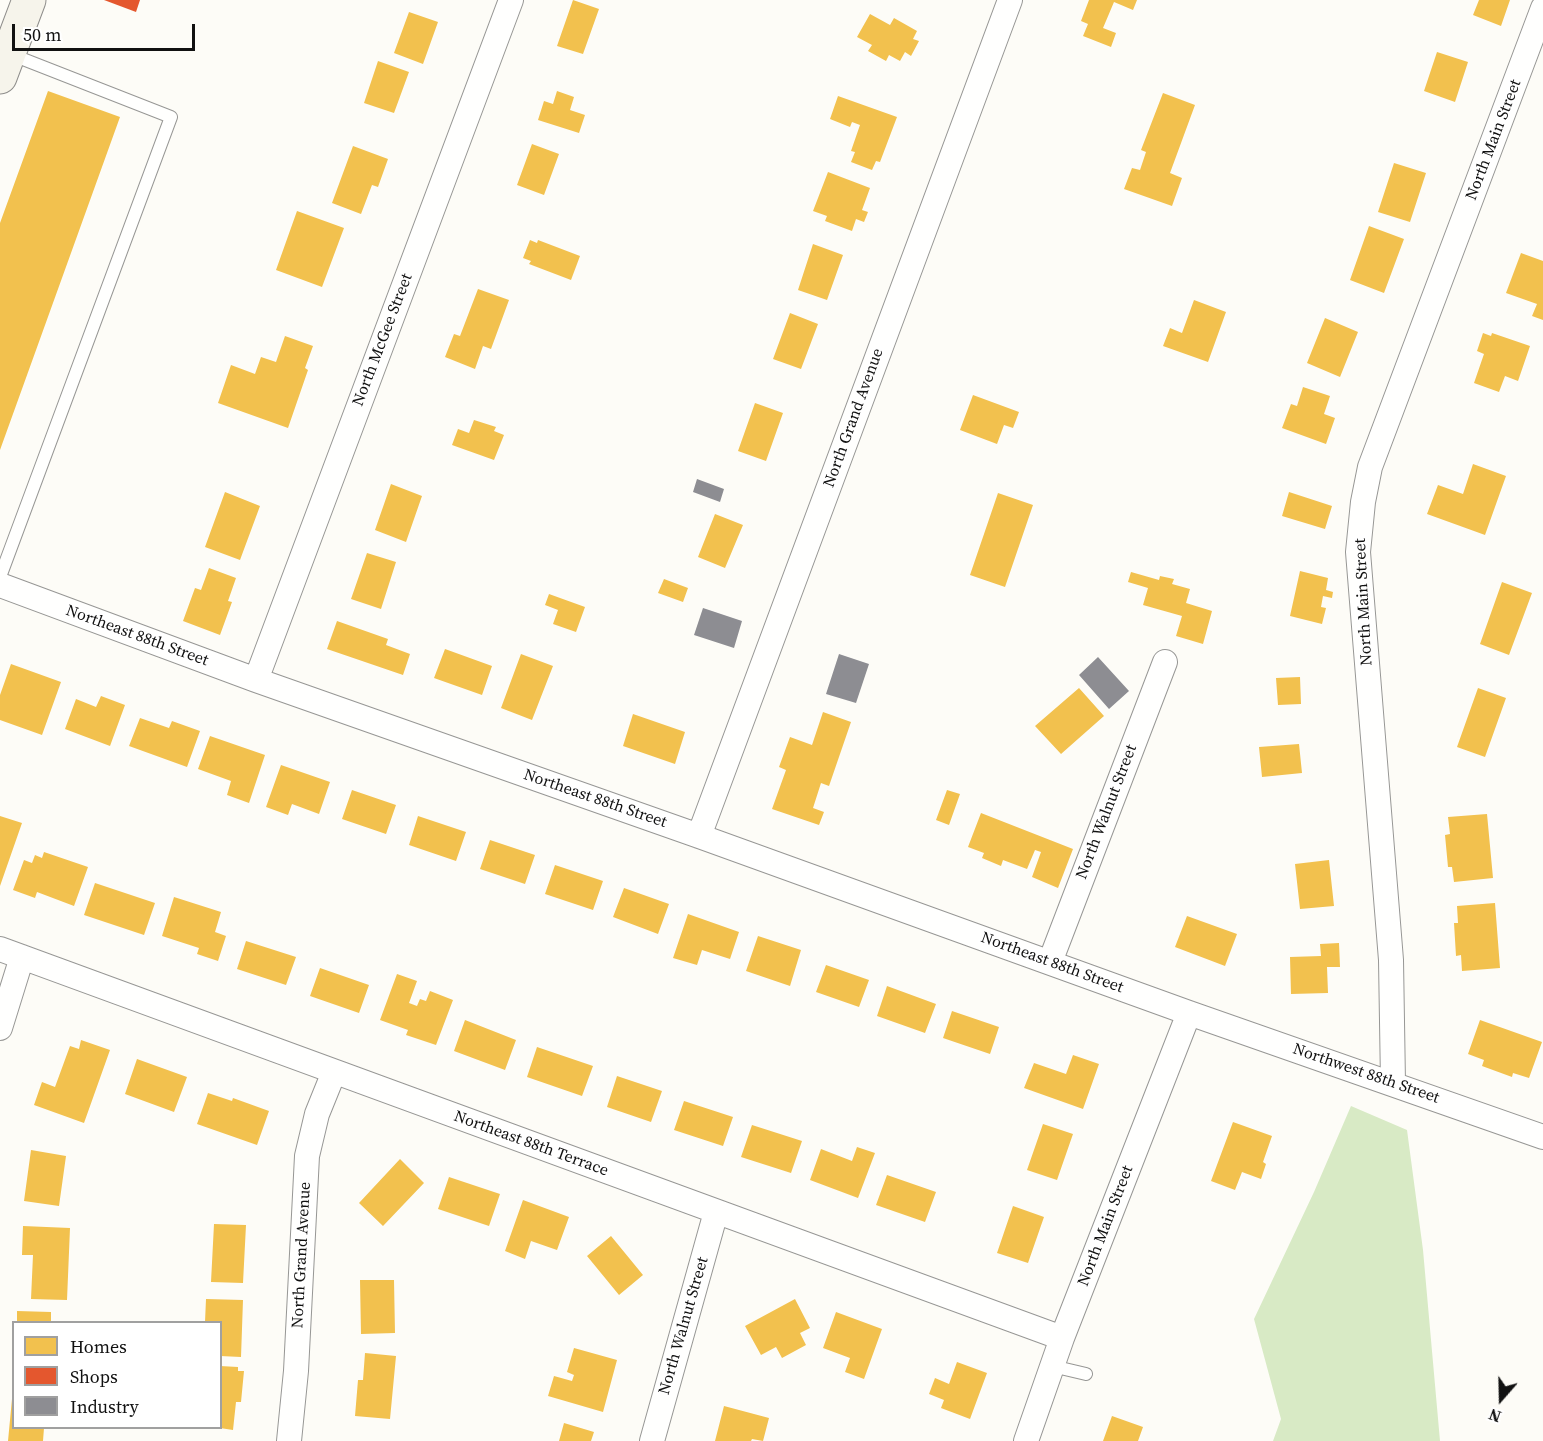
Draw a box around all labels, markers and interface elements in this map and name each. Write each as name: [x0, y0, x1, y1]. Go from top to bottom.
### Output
scale bar: [15, 12, 198, 50]
text: 50 m: [23, 22, 61, 47]
street label: North Main Street: [1462, 77, 1526, 203]
street label: North McGee Street: [349, 271, 417, 409]
street label: North Grand Avenue: [820, 346, 888, 490]
street label: North Main Street: [1351, 538, 1377, 666]
street label: Northeast 88th Street: [63, 601, 211, 671]
street label: North Walnut Street: [1073, 742, 1141, 882]
street label: Northeast 88th Street: [521, 765, 669, 833]
street label: Northeast 88th Street: [978, 928, 1126, 998]
street label: Northwest 88th Street: [1290, 1040, 1442, 1108]
street label: Northeast 88th Terrace: [451, 1107, 611, 1181]
street label: North Main Street: [1074, 1163, 1138, 1289]
street label: North Grand Avenue: [289, 1181, 315, 1329]
street label: North Walnut Street: [655, 1255, 713, 1397]
legend: [12, 1321, 222, 1429]
text: Homes: [70, 1334, 127, 1359]
text: Shops: [70, 1364, 118, 1389]
north arrow: [1471, 1369, 1531, 1429]
text: Industry: [70, 1394, 139, 1419]
text: N: [1486, 1404, 1504, 1428]

